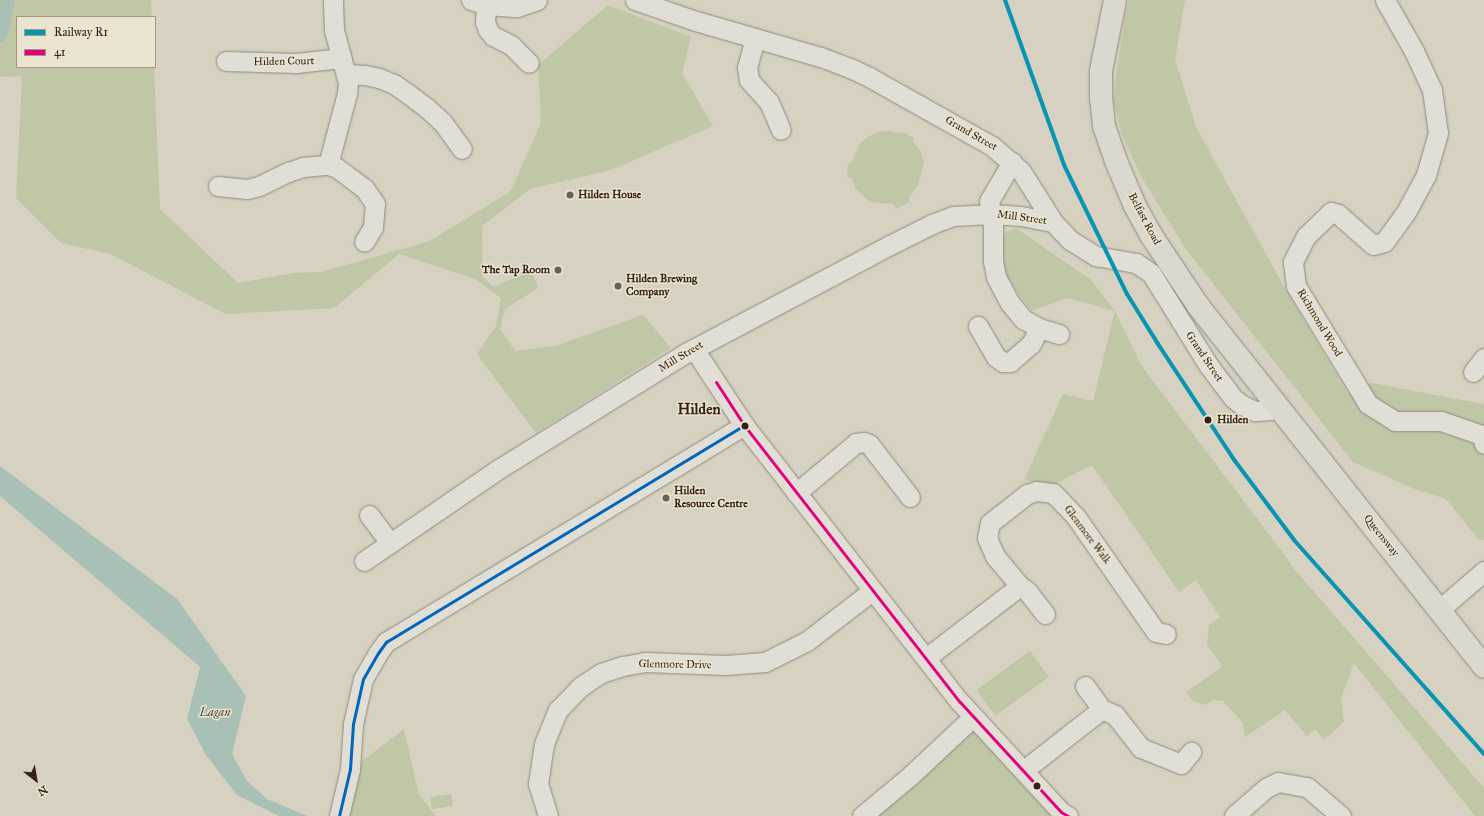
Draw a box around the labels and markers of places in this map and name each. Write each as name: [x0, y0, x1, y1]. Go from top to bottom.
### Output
place label: Hilden House: [578, 188, 641, 202]
marker: Hilden House: [565, 190, 575, 200]
place label: The Tap Room: [482, 263, 550, 277]
marker: The Tap Room: [553, 265, 563, 275]
place label: Hilden Brewing Company: [626, 273, 697, 299]
marker: Hilden Brewing Company: [613, 281, 623, 291]
place label: Hilden: [1217, 413, 1249, 427]
marker: Hilden: [1202, 414, 1214, 426]
unlabelled marker: [740, 421, 750, 431]
place label: Hilden Resource Centre: [674, 485, 748, 511]
marker: Hilden Resource Centre: [661, 493, 671, 503]
unlabelled marker: [1032, 781, 1042, 791]

